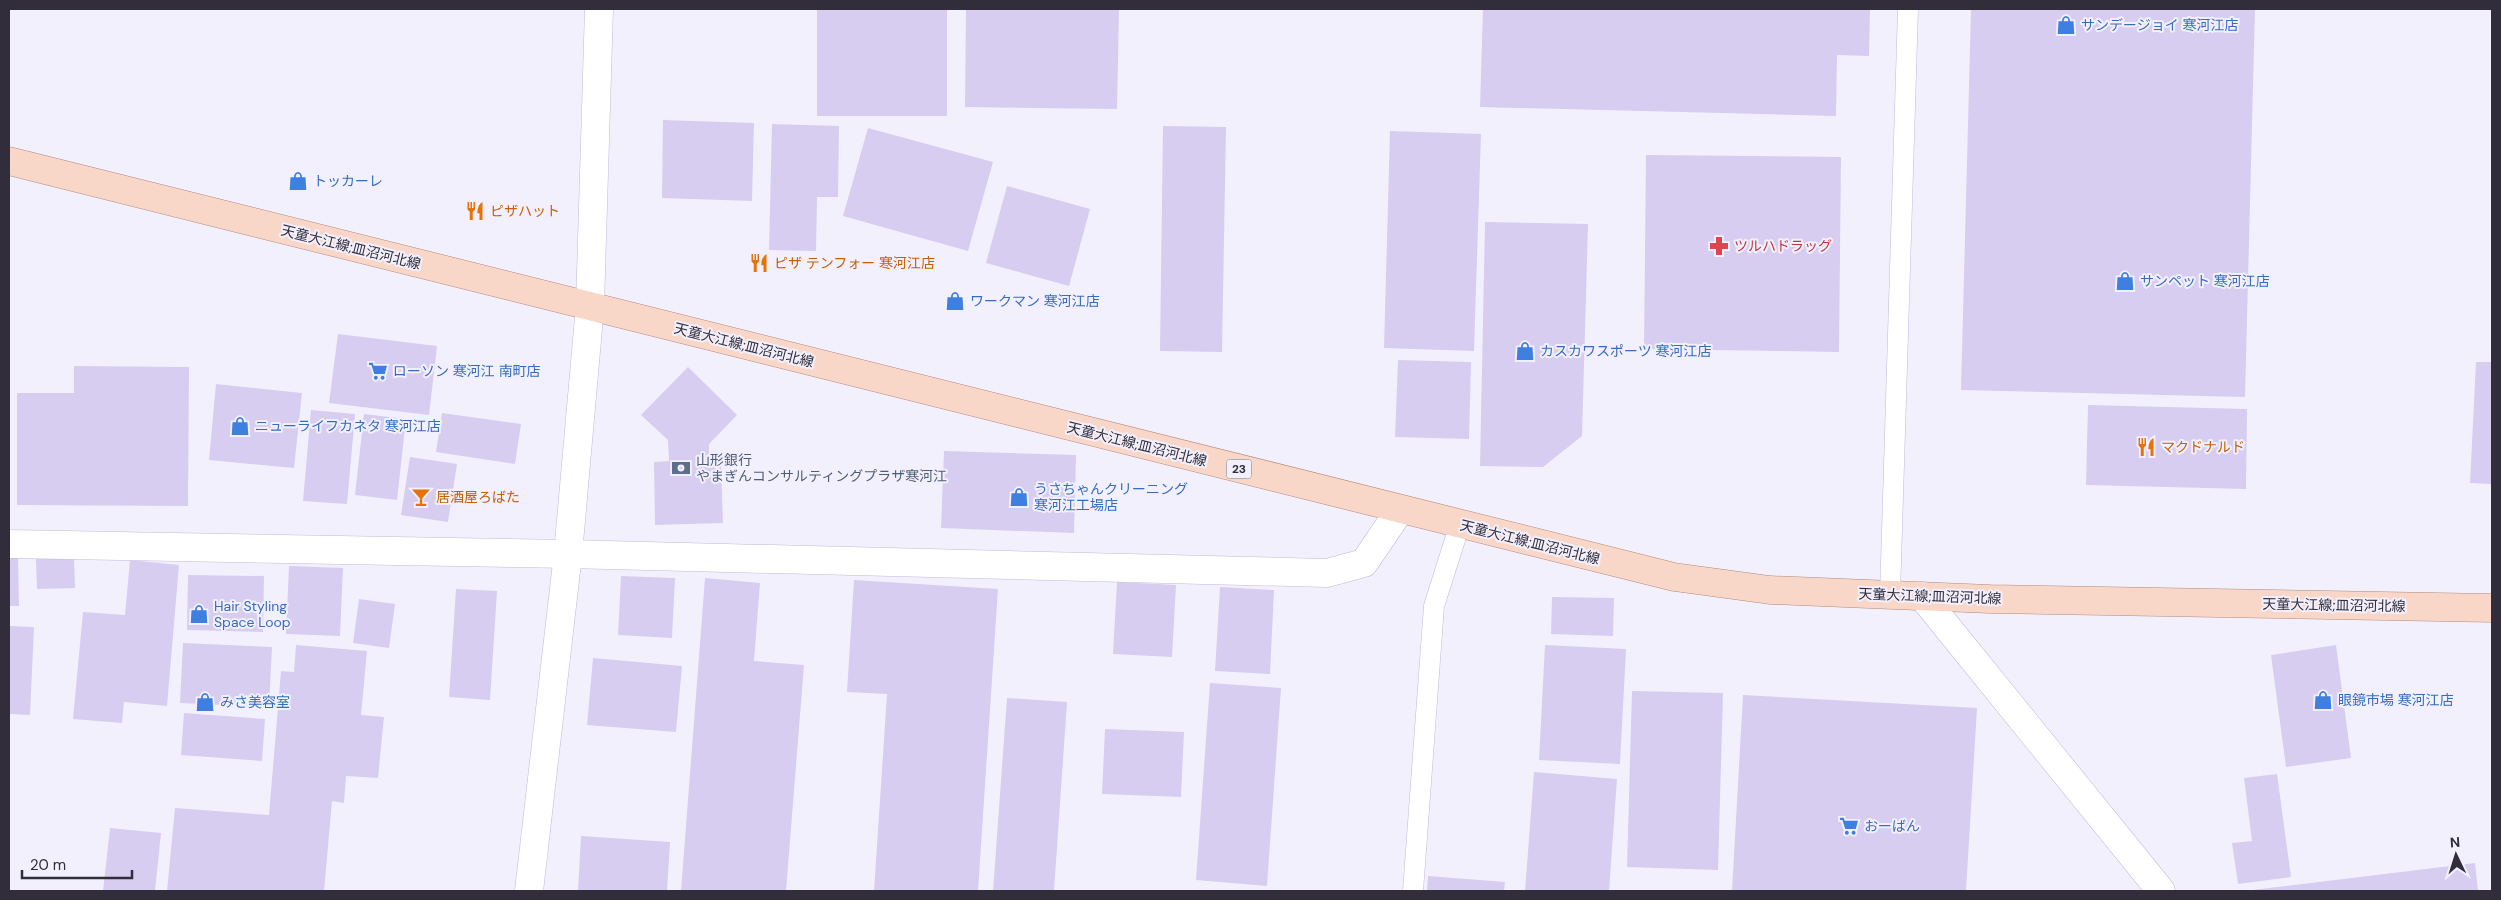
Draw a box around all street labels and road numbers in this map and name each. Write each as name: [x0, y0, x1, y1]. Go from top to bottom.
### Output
street label: 天童大江線;皿沼河北線: [279, 221, 423, 273]
street label: 天童大江線;皿沼河北線: [672, 319, 816, 371]
street label: 天童大江線;皿沼河北線: [1065, 418, 1209, 470]
road number: 23: [1226, 459, 1252, 478]
street label: 天童大江線;皿沼河北線: [1458, 516, 1602, 568]
street label: 天童大江線;皿沼河北線: [1858, 585, 2002, 607]
street label: 天童大江線;皿沼河北線: [2262, 595, 2406, 615]

